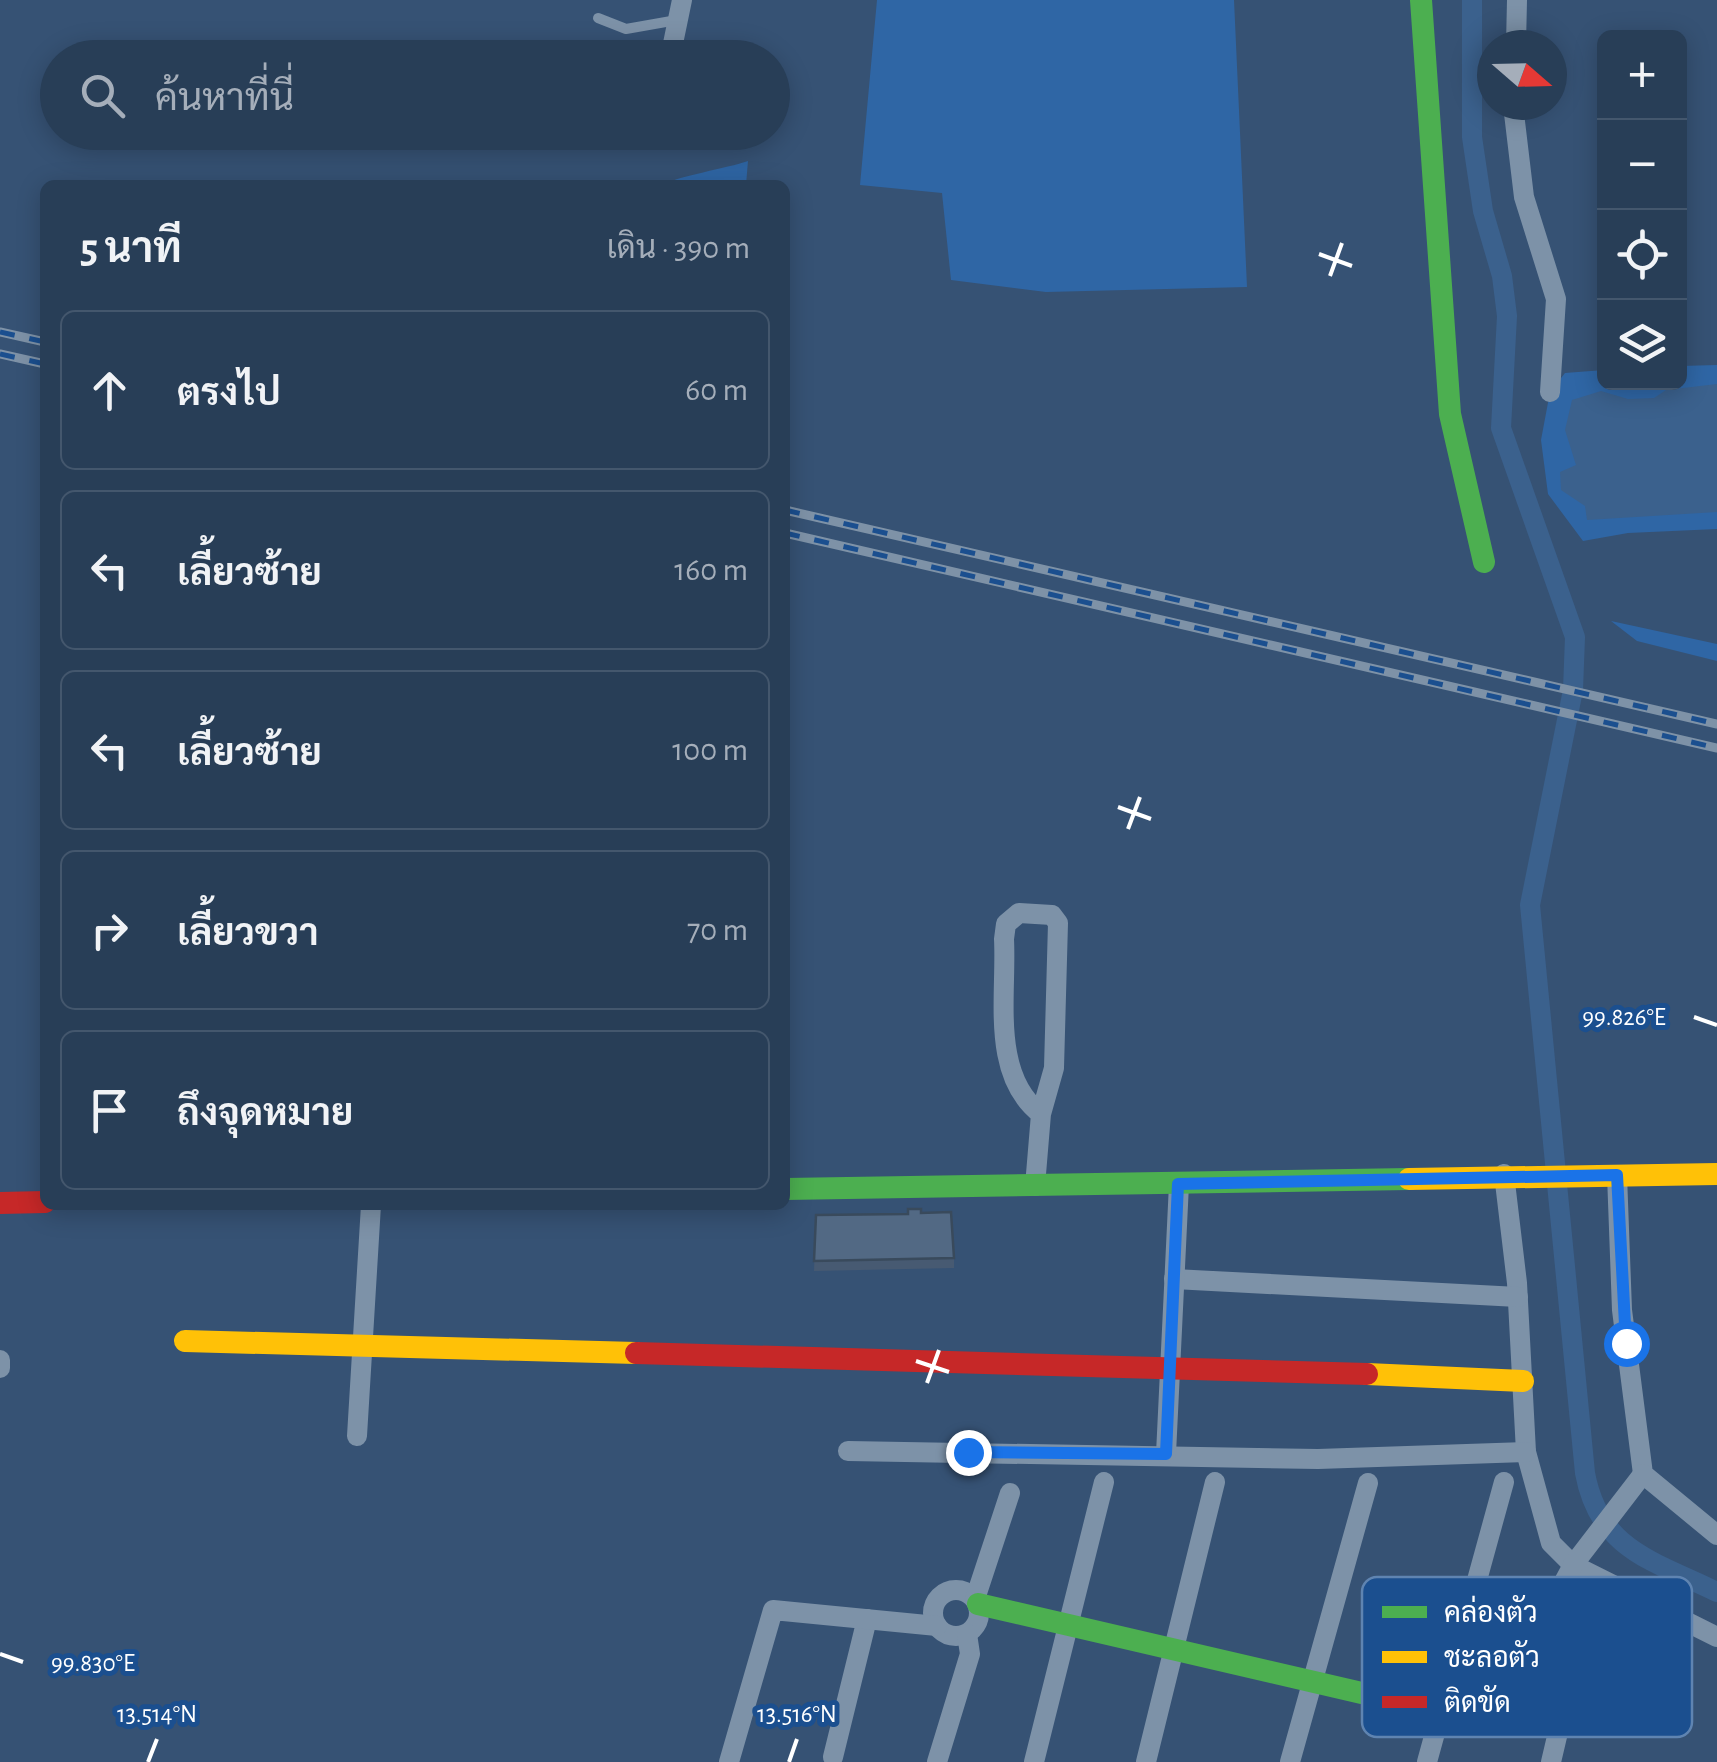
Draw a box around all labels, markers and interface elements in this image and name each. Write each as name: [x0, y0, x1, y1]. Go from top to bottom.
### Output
north arrow: [1477, 30, 1567, 120]
map controls: [1597, 30, 1687, 390]
button: +: [1597, 30, 1687, 120]
search box: [40, 40, 790, 150]
icon: search: [75, 68, 130, 123]
text: ค้นหาที่นี่: [155, 80, 294, 118]
button: −: [1597, 120, 1687, 210]
button: locate: [1597, 210, 1687, 300]
text: 5 นาที: [80, 228, 182, 270]
text: เดิน · 390 m: [607, 232, 750, 264]
button: layers: [1597, 300, 1687, 390]
icon: ahead: [82, 363, 137, 418]
text: 60 m: [685, 374, 748, 406]
text: ตรงไป: [177, 375, 281, 413]
icon: left: [82, 543, 137, 598]
text: 160 m: [674, 554, 748, 586]
text: เลี้ยวซ้าย: [177, 555, 322, 593]
icon: left: [82, 723, 137, 778]
text: 100 m: [672, 734, 748, 766]
text: เลี้ยวซ้าย: [177, 735, 322, 773]
icon: right: [82, 903, 137, 958]
text: 70 m: [687, 914, 748, 946]
text: เลี้ยวขวา: [177, 915, 319, 953]
text: 99.826°E: [1582, 1005, 1666, 1030]
icon: arrive: [82, 1083, 137, 1138]
text: ถึงจุดหมาย: [177, 1095, 353, 1133]
route start: [1604, 1321, 1650, 1367]
route end: [946, 1430, 992, 1476]
legend: [1362, 1577, 1692, 1737]
text: คล่องตัว: [1444, 1594, 1538, 1628]
text: ชะลอตัว: [1444, 1639, 1540, 1673]
text: 99.830°E: [51, 1651, 135, 1676]
text: ติดขัด: [1444, 1684, 1511, 1718]
text: 13.514°N: [117, 1702, 197, 1727]
text: 13.516°N: [757, 1702, 837, 1727]

